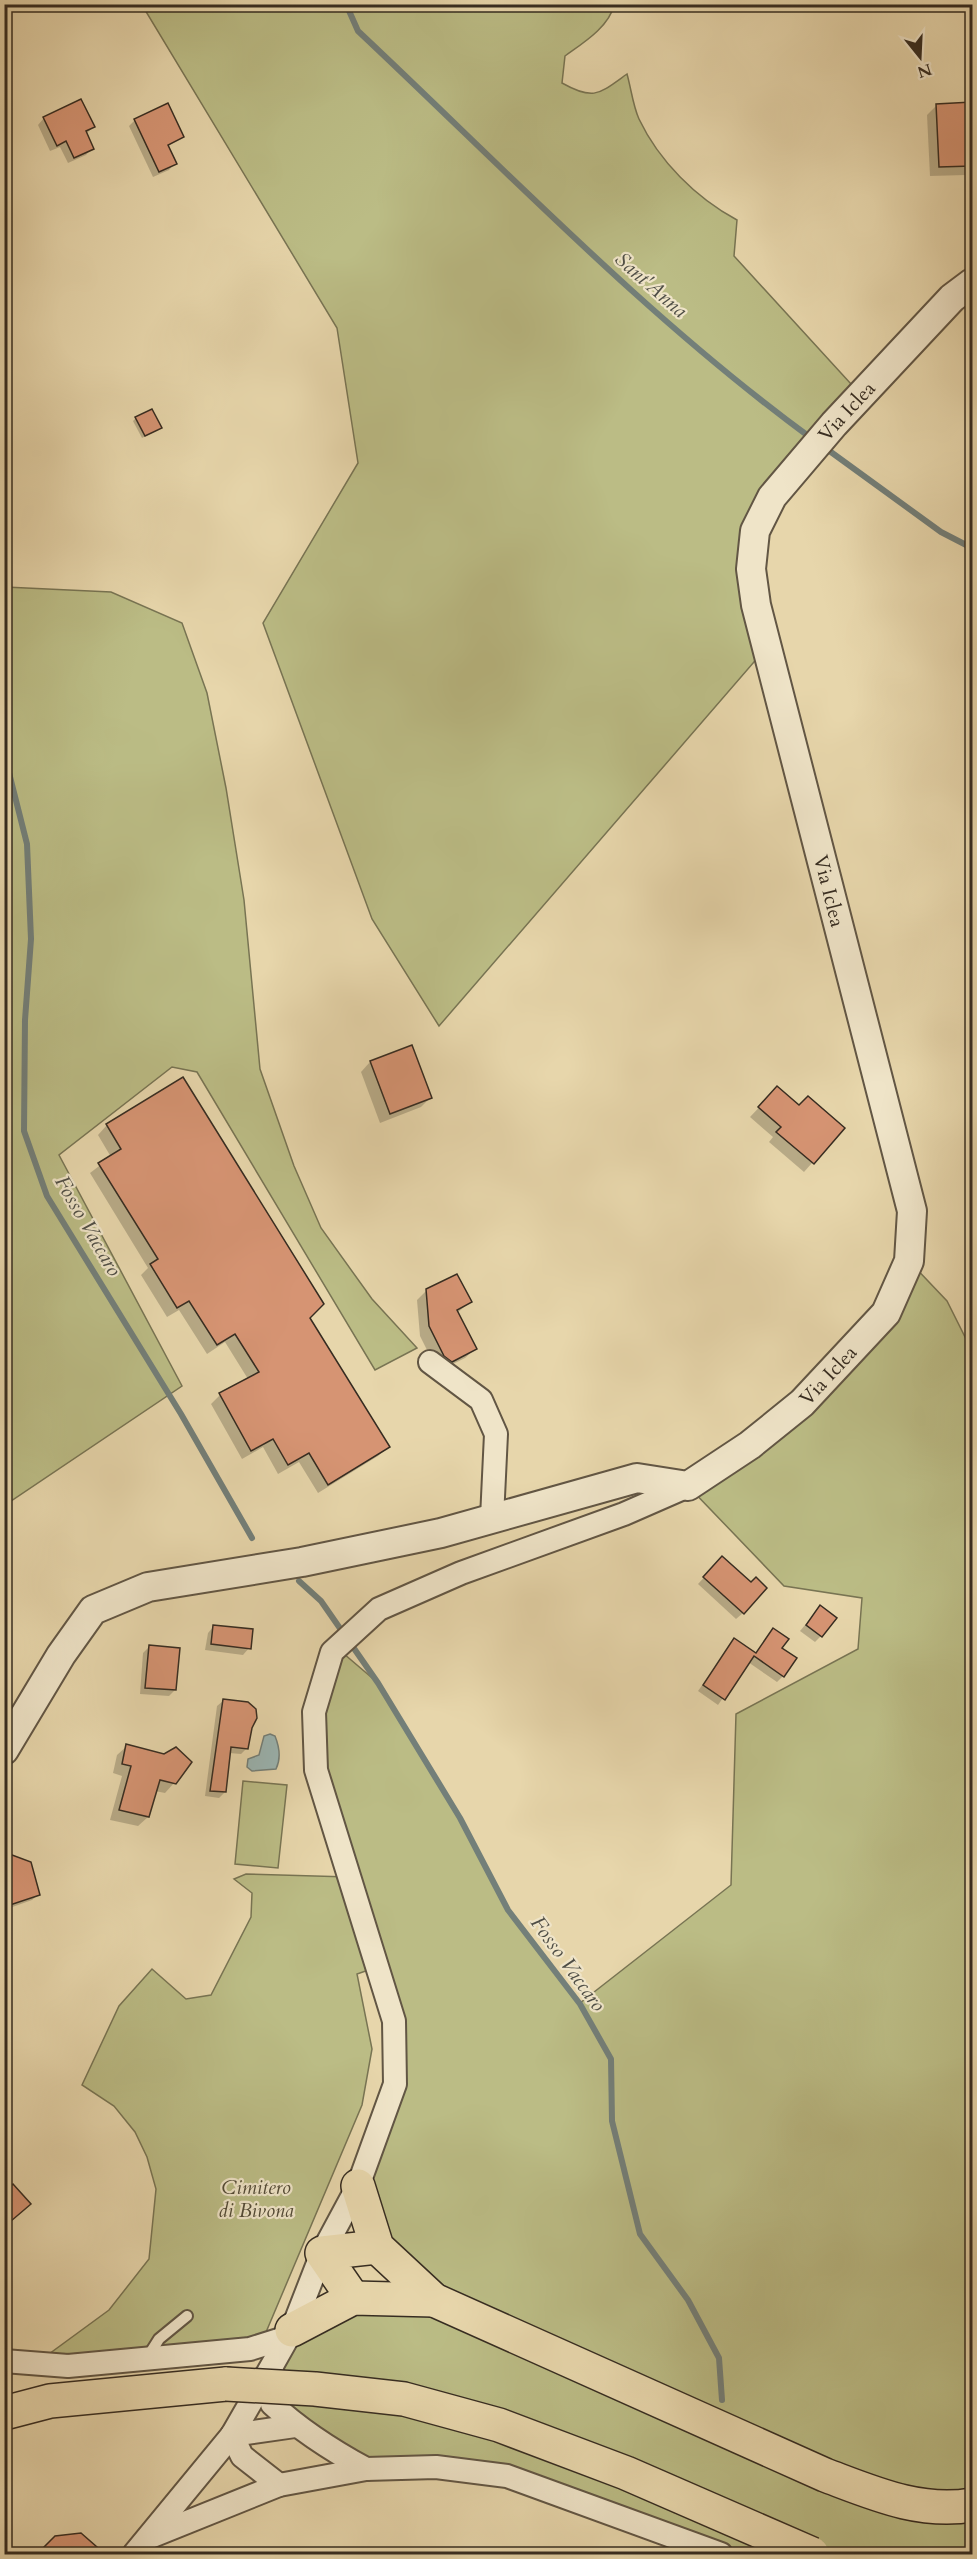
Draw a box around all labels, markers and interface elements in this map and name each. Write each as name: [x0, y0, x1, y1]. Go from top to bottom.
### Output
north arrow: [890, 27, 950, 87]
text: N: [914, 58, 934, 83]
water label: Sant'Anna: [608, 245, 694, 325]
street label: Via Iclea: [812, 375, 881, 447]
street label: Via Iclea: [807, 852, 851, 930]
water label: Fosso Vaccaro: [48, 1170, 129, 1282]
street label: Via Iclea: [793, 1339, 863, 1411]
water label: Fosso Vaccaro: [523, 1910, 613, 2018]
park label: Cimitero di Bivona: [218, 2174, 294, 2224]

